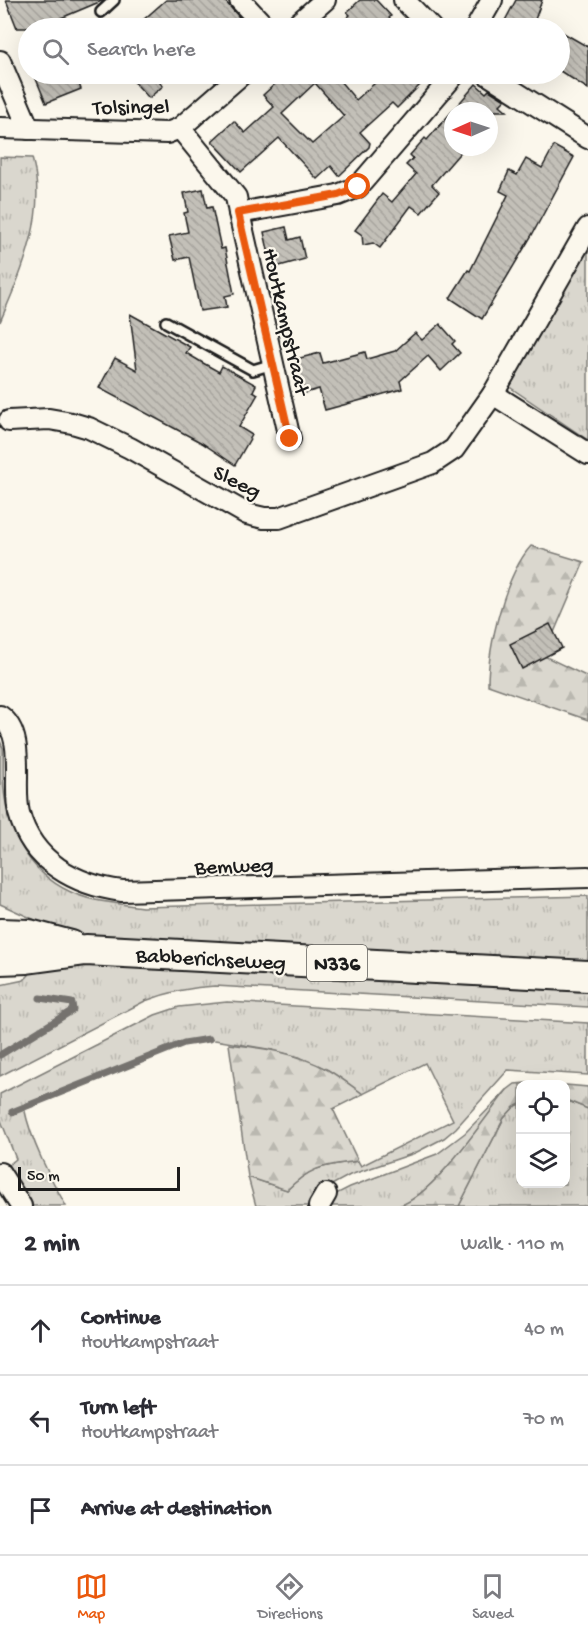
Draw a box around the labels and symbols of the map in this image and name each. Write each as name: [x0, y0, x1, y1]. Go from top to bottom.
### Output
street label: Tolsingel: [90, 95, 170, 123]
north arrow: [444, 102, 498, 156]
route start: [344, 173, 370, 199]
street label: Houtkampstraat: [255, 246, 314, 400]
route end: [276, 425, 302, 451]
street label: Sleeg: [208, 461, 265, 506]
street label: Bemweg: [193, 854, 274, 882]
street label: Babberichseweg: [134, 944, 287, 978]
road number: N336: [307, 945, 367, 981]
scale bar: [18, 1164, 180, 1192]

